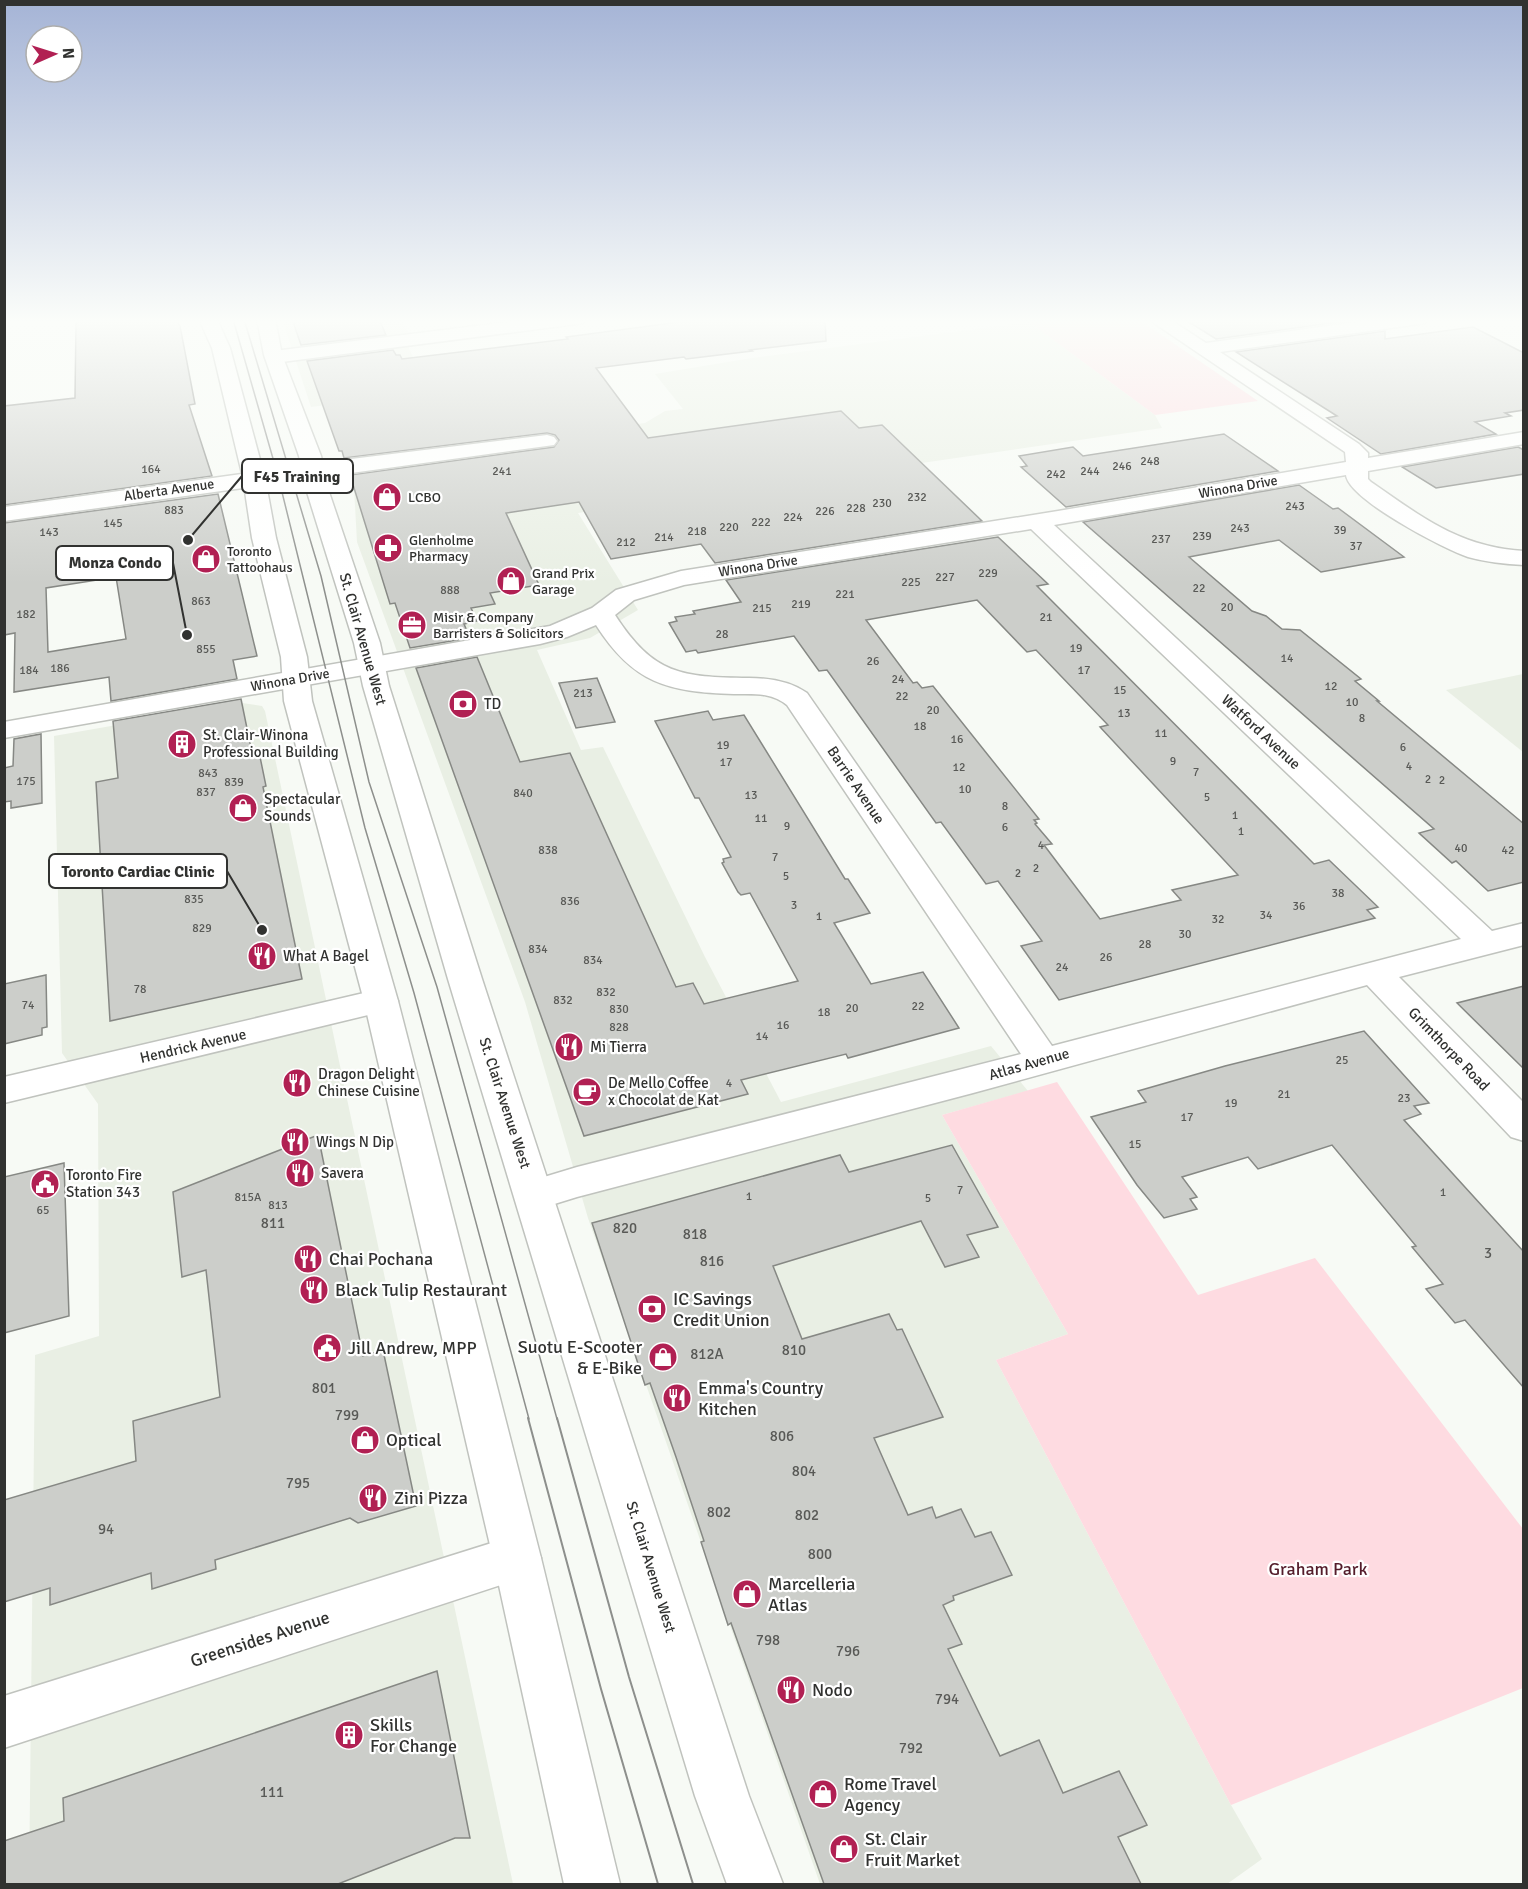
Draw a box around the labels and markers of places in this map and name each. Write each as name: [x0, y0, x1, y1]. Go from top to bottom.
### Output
callout: F45 Training: [242, 459, 353, 493]
shop icon: LCBO: [371, 481, 403, 513]
place label: LCBO: [408, 489, 441, 506]
pharmacy icon: Glenholme Pharmacy: [372, 532, 404, 564]
place label: Glenholme Pharmacy: [409, 532, 474, 565]
shop icon: Toronto Tattoohaus: [190, 543, 222, 575]
place label: Toronto Tattoohaus: [227, 543, 293, 576]
callout: Monza Condo: [56, 546, 173, 580]
shop icon: Grand Prix Garage: [495, 565, 527, 597]
place label: Grand Prix Garage: [532, 565, 595, 598]
office icon: Misir & Company Barristers & Solicitors: [396, 609, 428, 641]
place label: Misir & Company Barristers & Solicitors: [433, 609, 564, 642]
bank icon: TD: [447, 688, 479, 720]
place label: TD: [484, 695, 501, 713]
place label: St. Clair-Winona Professional Building: [203, 726, 339, 761]
building icon: St. Clair-Winona Professional Building: [166, 728, 198, 760]
place label: Spectacular Sounds: [264, 790, 341, 825]
shop icon: Spectacular Sounds: [227, 792, 259, 824]
callout: Toronto Cardiac Clinic: [49, 854, 227, 888]
restaurant icon: What A Bagel: [246, 940, 278, 972]
place label: What A Bagel: [283, 947, 369, 965]
restaurant icon: Mi Tierra: [553, 1031, 585, 1063]
place label: Mi Tierra: [590, 1038, 647, 1056]
place label: Dragon Delight Chinese Cuisine: [318, 1065, 420, 1100]
restaurant icon: Dragon Delight Chinese Cuisine: [281, 1067, 313, 1099]
place label: De Mello Coffee x Chocolat de Kat: [608, 1074, 719, 1109]
cafe icon: De Mello Coffee x Chocolat de Kat: [571, 1076, 603, 1108]
restaurant icon: Wings N Dip: [279, 1126, 311, 1158]
place label: Wings N Dip: [316, 1133, 394, 1151]
restaurant icon: Savera: [284, 1157, 316, 1189]
place label: Savera: [321, 1164, 364, 1182]
place label: Toronto Fire Station 343: [66, 1166, 142, 1201]
public building icon: Toronto Fire Station 343: [29, 1168, 61, 1200]
restaurant icon: Chai Pochana: [292, 1243, 324, 1275]
place label: Chai Pochana: [329, 1248, 433, 1270]
restaurant icon: Black Tulip Restaurant: [298, 1274, 330, 1306]
place label: Black Tulip Restaurant: [335, 1279, 507, 1301]
place label: IC Savings Credit Union: [673, 1288, 770, 1331]
bank icon: IC Savings Credit Union: [636, 1293, 668, 1325]
public building icon: Jill Andrew, MPP: [311, 1332, 343, 1364]
place label: Suotu E-Scooter & E-Bike: [518, 1336, 642, 1379]
place label: Jill Andrew, MPP: [348, 1337, 477, 1359]
shop icon: Suotu E-Scooter & E-Bike: [647, 1341, 679, 1373]
place label: Emma's Country Kitchen: [698, 1377, 824, 1420]
restaurant icon: Emma's Country Kitchen: [661, 1382, 693, 1414]
shop icon: Optical: [349, 1424, 381, 1456]
place label: Optical: [386, 1429, 442, 1451]
restaurant icon: Zini Pizza: [357, 1482, 389, 1514]
place label: Zini Pizza: [394, 1487, 468, 1509]
place label: Marcelleria Atlas: [768, 1573, 855, 1616]
shop icon: Marcelleria Atlas: [731, 1578, 763, 1610]
restaurant icon: Nodo: [775, 1674, 807, 1706]
place label: Nodo: [812, 1679, 853, 1701]
place label: Skills For Change: [370, 1714, 457, 1757]
building icon: Skills For Change: [333, 1719, 365, 1751]
place label: Rome Travel Agency: [844, 1773, 937, 1816]
shop icon: Rome Travel Agency: [807, 1778, 839, 1810]
place label: St. Clair Fruit Market: [865, 1828, 960, 1871]
shop icon: St. Clair Fruit Market: [828, 1833, 860, 1865]

